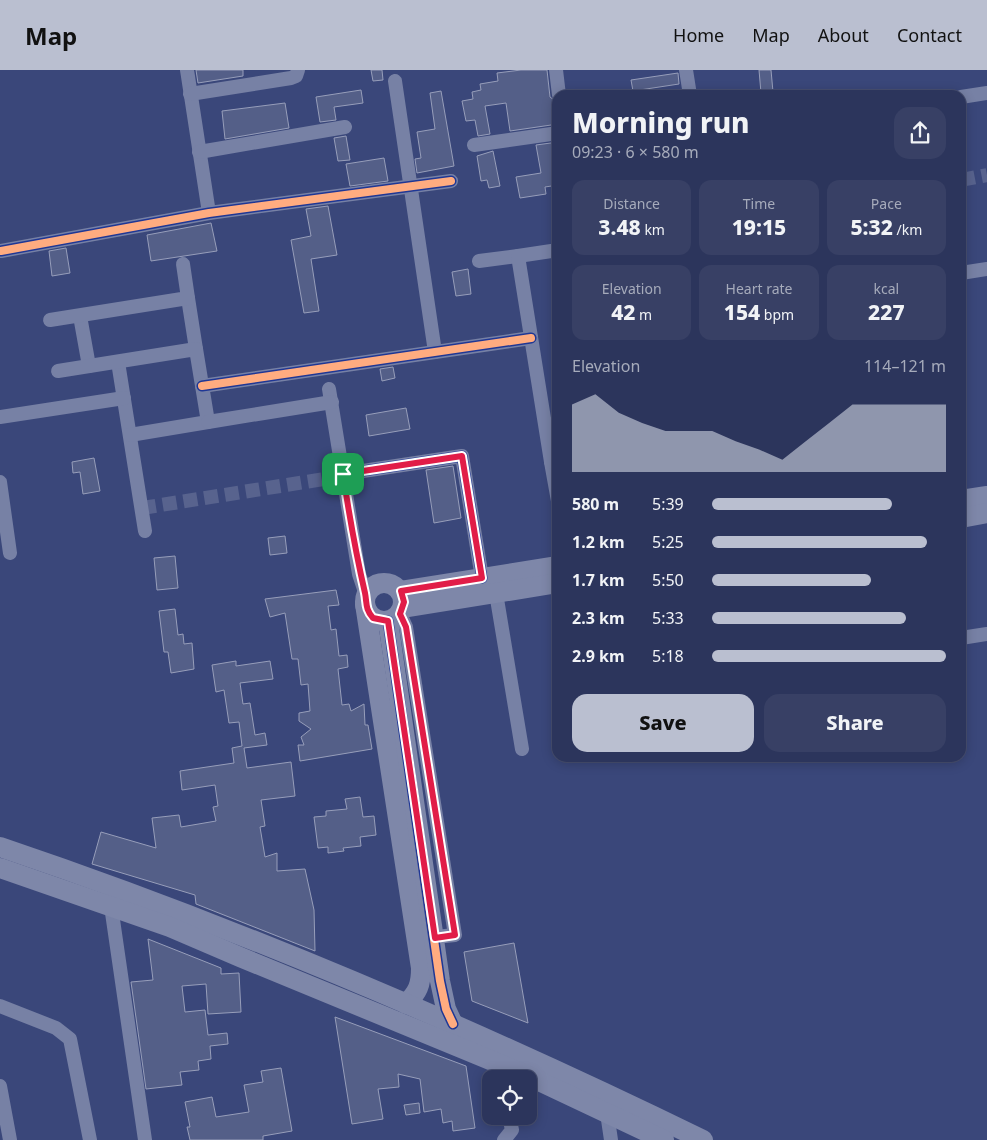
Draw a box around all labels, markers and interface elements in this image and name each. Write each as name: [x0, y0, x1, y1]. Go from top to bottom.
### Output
text: Map: [25, 19, 77, 52]
text: Home: [673, 23, 724, 47]
text: Map: [752, 23, 790, 47]
text: About: [818, 23, 869, 47]
text: Contact: [897, 23, 962, 47]
text: Morning run: [572, 103, 750, 141]
button: share: [894, 107, 946, 159]
text: 09:23 · 6 × 580 m: [572, 141, 699, 163]
text: Distance: [603, 194, 660, 213]
text: Time: [743, 194, 775, 213]
text: Pace: [871, 194, 902, 213]
text: 3.48: [598, 213, 641, 241]
text: 19:15: [732, 213, 786, 241]
text: 5:32: [850, 213, 893, 241]
text: km: [641, 220, 665, 239]
text: /km: [893, 220, 922, 239]
text: Elevation: [602, 279, 662, 298]
text: Heart rate: [726, 279, 792, 298]
text: kcal: [873, 279, 899, 298]
text: 42: [611, 298, 635, 326]
text: 154: [724, 298, 760, 326]
text: 227: [868, 298, 905, 326]
text: m: [635, 305, 652, 324]
text: bpm: [760, 305, 794, 324]
text: Elevation: [572, 355, 640, 377]
text: 114–121 m: [864, 355, 946, 377]
pin: [322, 453, 364, 495]
icon: arrive: [329, 460, 357, 488]
text: 580 m: [572, 493, 619, 515]
text: 5:39: [652, 493, 684, 515]
text: 1.2 km: [572, 531, 624, 553]
text: 5:25: [652, 531, 684, 553]
text: 1.7 km: [572, 569, 624, 591]
text: 5:50: [652, 569, 684, 591]
text: 2.3 km: [572, 607, 624, 629]
text: 5:33: [652, 607, 684, 629]
text: 2.9 km: [572, 645, 624, 667]
text: 5:18: [652, 645, 684, 667]
button: Save: [572, 694, 754, 752]
button: Share: [764, 694, 946, 752]
map controls: [482, 1070, 537, 1125]
button: locate: [482, 1070, 537, 1125]

